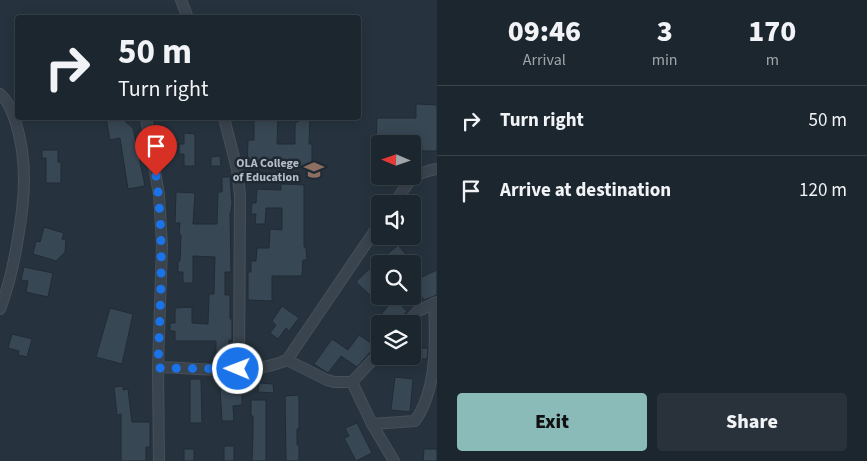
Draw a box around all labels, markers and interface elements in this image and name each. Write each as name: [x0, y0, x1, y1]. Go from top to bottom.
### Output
text: 09:46: [508, 10, 581, 53]
text: 3: [657, 10, 673, 53]
text: 170: [748, 10, 796, 53]
text: 50 m: [118, 27, 192, 77]
icon: right: [35, 35, 100, 100]
text: Arrival: [523, 49, 566, 71]
text: min: [652, 49, 678, 71]
text: m: [766, 49, 779, 71]
text: Turn right: [118, 73, 208, 105]
icon: right: [457, 107, 485, 135]
text: Turn right: [500, 107, 584, 134]
text: 50 m: [809, 107, 847, 134]
pin: [135, 125, 177, 176]
icon: arrive: [142, 132, 170, 160]
north arrow: [371, 135, 421, 185]
map controls: [371, 135, 421, 365]
place label: OLA College of Education: [233, 155, 299, 186]
school or university icon: OLA College of Education: [303, 159, 325, 181]
icon: arrive: [457, 177, 485, 205]
text: Arrive at destination: [500, 177, 671, 204]
text: 120 m: [799, 177, 847, 204]
button: sound: [371, 195, 421, 245]
button: search: [371, 255, 421, 305]
button: layers: [371, 315, 421, 365]
position arrow: [211, 342, 263, 394]
button: Exit: [457, 393, 647, 451]
button: Share: [657, 393, 847, 451]

